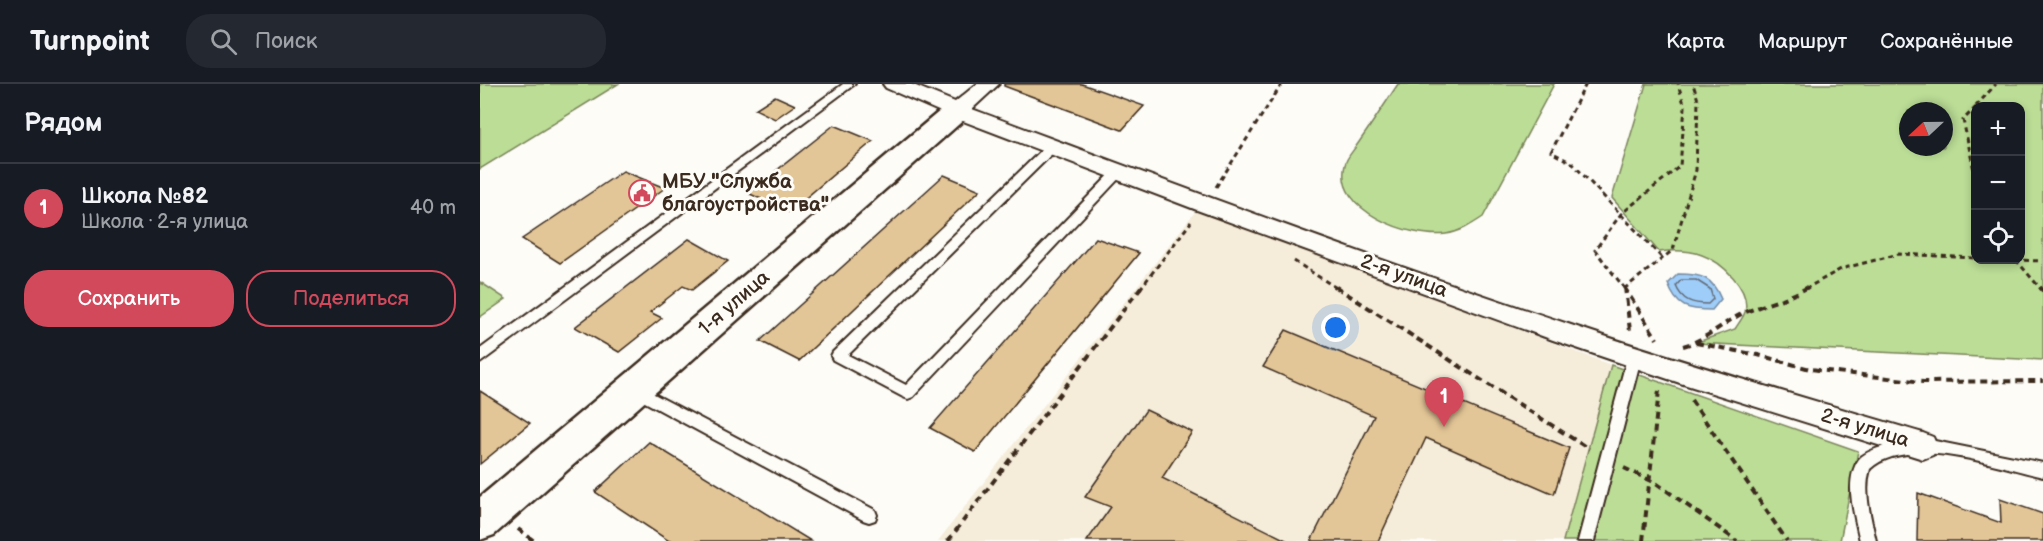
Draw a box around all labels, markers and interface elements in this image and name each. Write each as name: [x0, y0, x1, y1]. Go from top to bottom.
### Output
search box: [186, 14, 606, 68]
text: Turnpoint: [30, 25, 150, 58]
icon: search: [207, 25, 240, 58]
text: Поиск: [255, 28, 317, 55]
text: Карта: [1666, 29, 1725, 54]
text: Маршрут: [1758, 29, 1847, 54]
text: Сохранённые: [1880, 29, 2013, 54]
north arrow: [1899, 102, 1953, 156]
map controls: [1971, 102, 2025, 264]
button: +: [1971, 102, 2025, 156]
text: Рядом: [24, 108, 102, 139]
button: −: [1971, 156, 2025, 210]
place label: МБУ "Служба благоустройства": [662, 170, 829, 217]
public building icon: МБУ "Служба благоустройства": [627, 178, 657, 208]
text: Школа №82: [81, 183, 208, 210]
text: 1: [39, 196, 48, 220]
text: 40 m: [410, 196, 456, 220]
text: Школа · 2-я улица: [81, 210, 248, 234]
button: locate: [1971, 210, 2025, 264]
street label: 2-я улица: [1357, 249, 1451, 303]
street label: 1-я улица: [693, 265, 775, 341]
button: Сохранить: [24, 270, 234, 327]
button: Поделиться: [246, 270, 456, 327]
your location: [1321, 313, 1350, 342]
pin: 1: [1424, 378, 1464, 427]
street label: 2-я улица: [1818, 403, 1912, 453]

